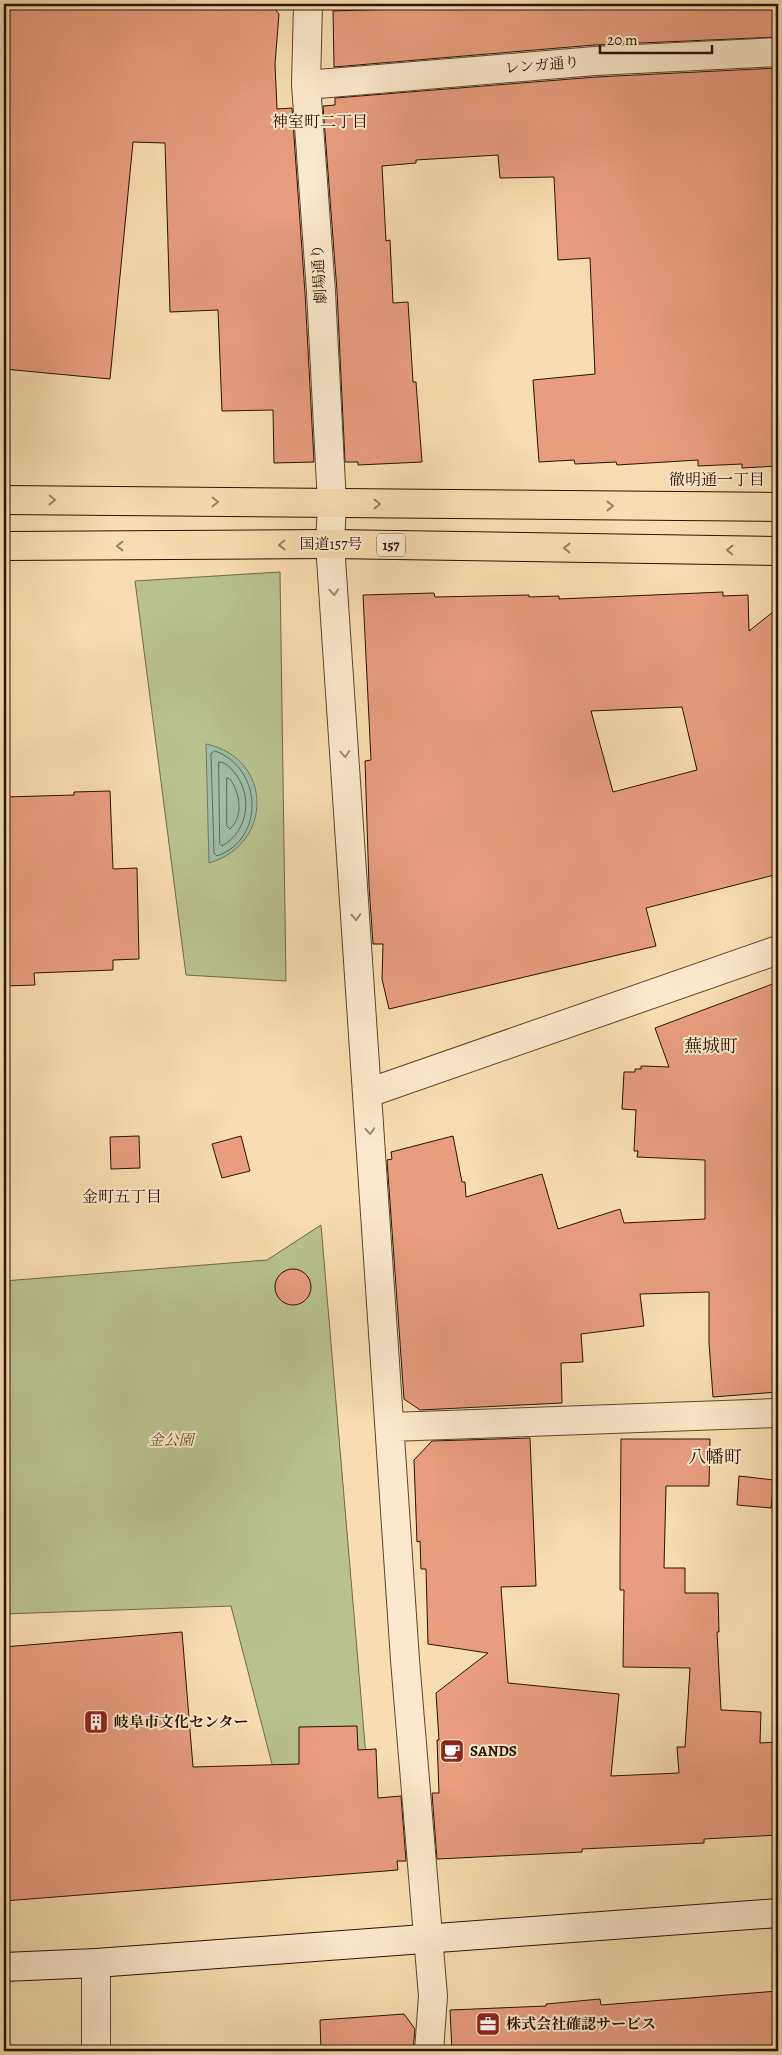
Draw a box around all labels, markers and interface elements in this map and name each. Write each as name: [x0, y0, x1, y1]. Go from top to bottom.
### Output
scale bar: [600, 22, 712, 54]
text: 20 m: [607, 30, 638, 50]
street label: レンガ通り: [504, 52, 580, 78]
district label: 神室町二丁目: [272, 111, 368, 133]
street label: 劇場通り: [307, 243, 331, 305]
district label: 徹明通一丁目: [669, 469, 765, 491]
one-way arrow: [49, 495, 57, 505]
one-way arrow: [212, 497, 219, 507]
one-way arrow: [374, 499, 382, 509]
one-way arrow: [606, 501, 614, 511]
street label: 国道157号: [300, 534, 362, 554]
road number: 157: [377, 534, 405, 556]
one-way arrow: [278, 539, 286, 550]
one-way arrow: [115, 541, 123, 551]
one-way arrow: [563, 542, 571, 553]
one-way arrow: [725, 545, 733, 555]
one-way arrow: [328, 589, 339, 597]
one-way arrow: [339, 751, 350, 759]
one-way arrow: [350, 913, 361, 921]
district label: 蕪城町: [684, 1034, 738, 1058]
one-way arrow: [365, 1127, 376, 1135]
district label: 金町五丁目: [82, 1186, 162, 1208]
park label: 金公園: [148, 1430, 196, 1450]
district label: 八幡町: [688, 1445, 742, 1469]
building icon: 岐阜市文化センター: [83, 1709, 109, 1735]
place label: 岐阜市文化センター: [114, 1712, 248, 1732]
cafe icon: SANDS: [439, 1738, 465, 1764]
place label: SANDS: [470, 1741, 517, 1761]
office icon: 株式会社確認サービス: [475, 2011, 501, 2037]
place label: 株式会社確認サービス: [506, 2014, 656, 2034]

